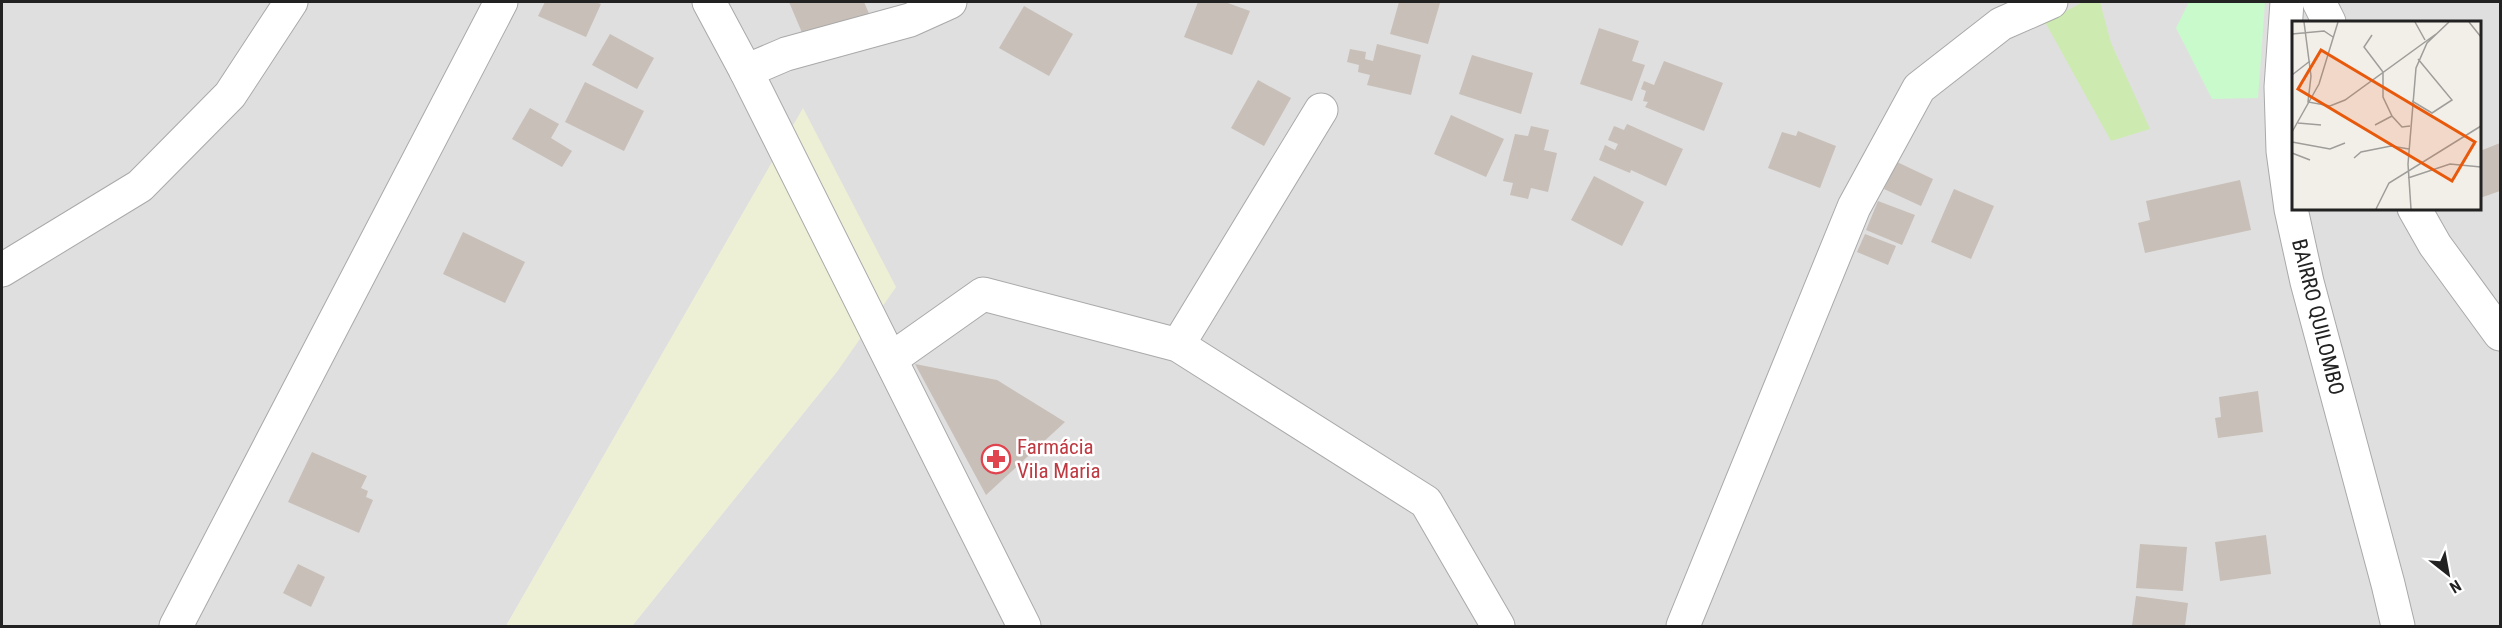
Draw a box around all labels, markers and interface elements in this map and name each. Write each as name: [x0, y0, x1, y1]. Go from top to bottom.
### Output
inset map: [2292, 21, 2481, 210]
street label: BAIRRO QUILOMBO: [2287, 236, 2349, 398]
place label: Farmácia Vila Maria: [1017, 435, 1101, 483]
pharmacy icon: Farmácia Vila Maria: [980, 443, 1012, 475]
north arrow: [2418, 544, 2478, 604]
text: N: [2446, 576, 2465, 597]

